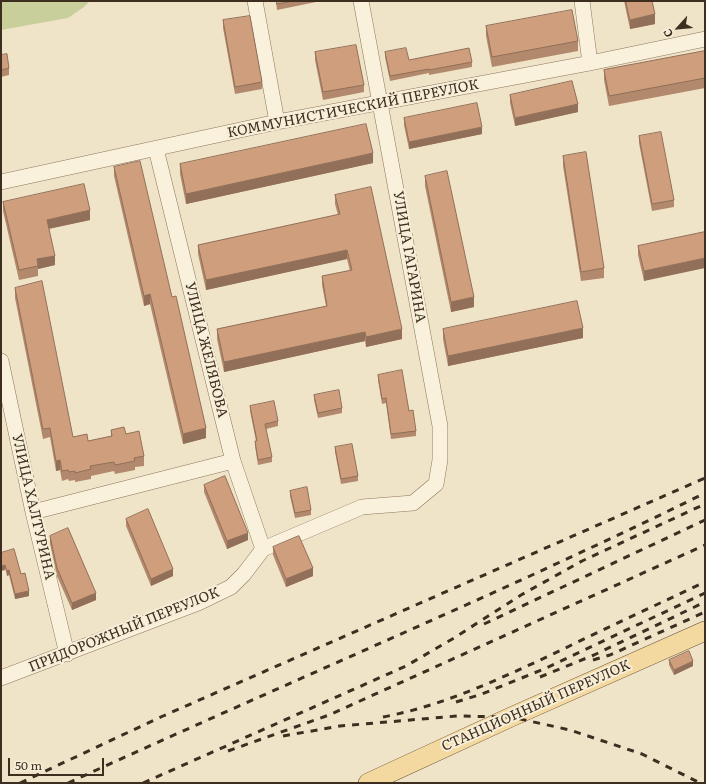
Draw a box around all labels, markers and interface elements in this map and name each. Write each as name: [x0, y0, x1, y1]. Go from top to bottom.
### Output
north arrow: [658, 8, 698, 48]
text: С: [658, 26, 676, 41]
street label: КОММУНИСТИЧЕСКИЙ ПЕРЕУЛОК: [226, 76, 480, 142]
street label: УЛИЦА ГАГАРИНА: [389, 190, 429, 324]
street label: УЛИЦА ЖЕЛЯБОВА: [181, 280, 231, 420]
street label: УЛИЦА ХАЛТУРИНА: [8, 433, 58, 581]
street label: ПРИДОРОЖНЫЙ ПЕРЕУЛОК: [26, 584, 222, 676]
street label: СТАНЦИОННЫЙ ПЕРЕУЛОК: [439, 657, 633, 755]
scale bar: [10, 750, 106, 776]
text: 50 m: [15, 756, 42, 774]

